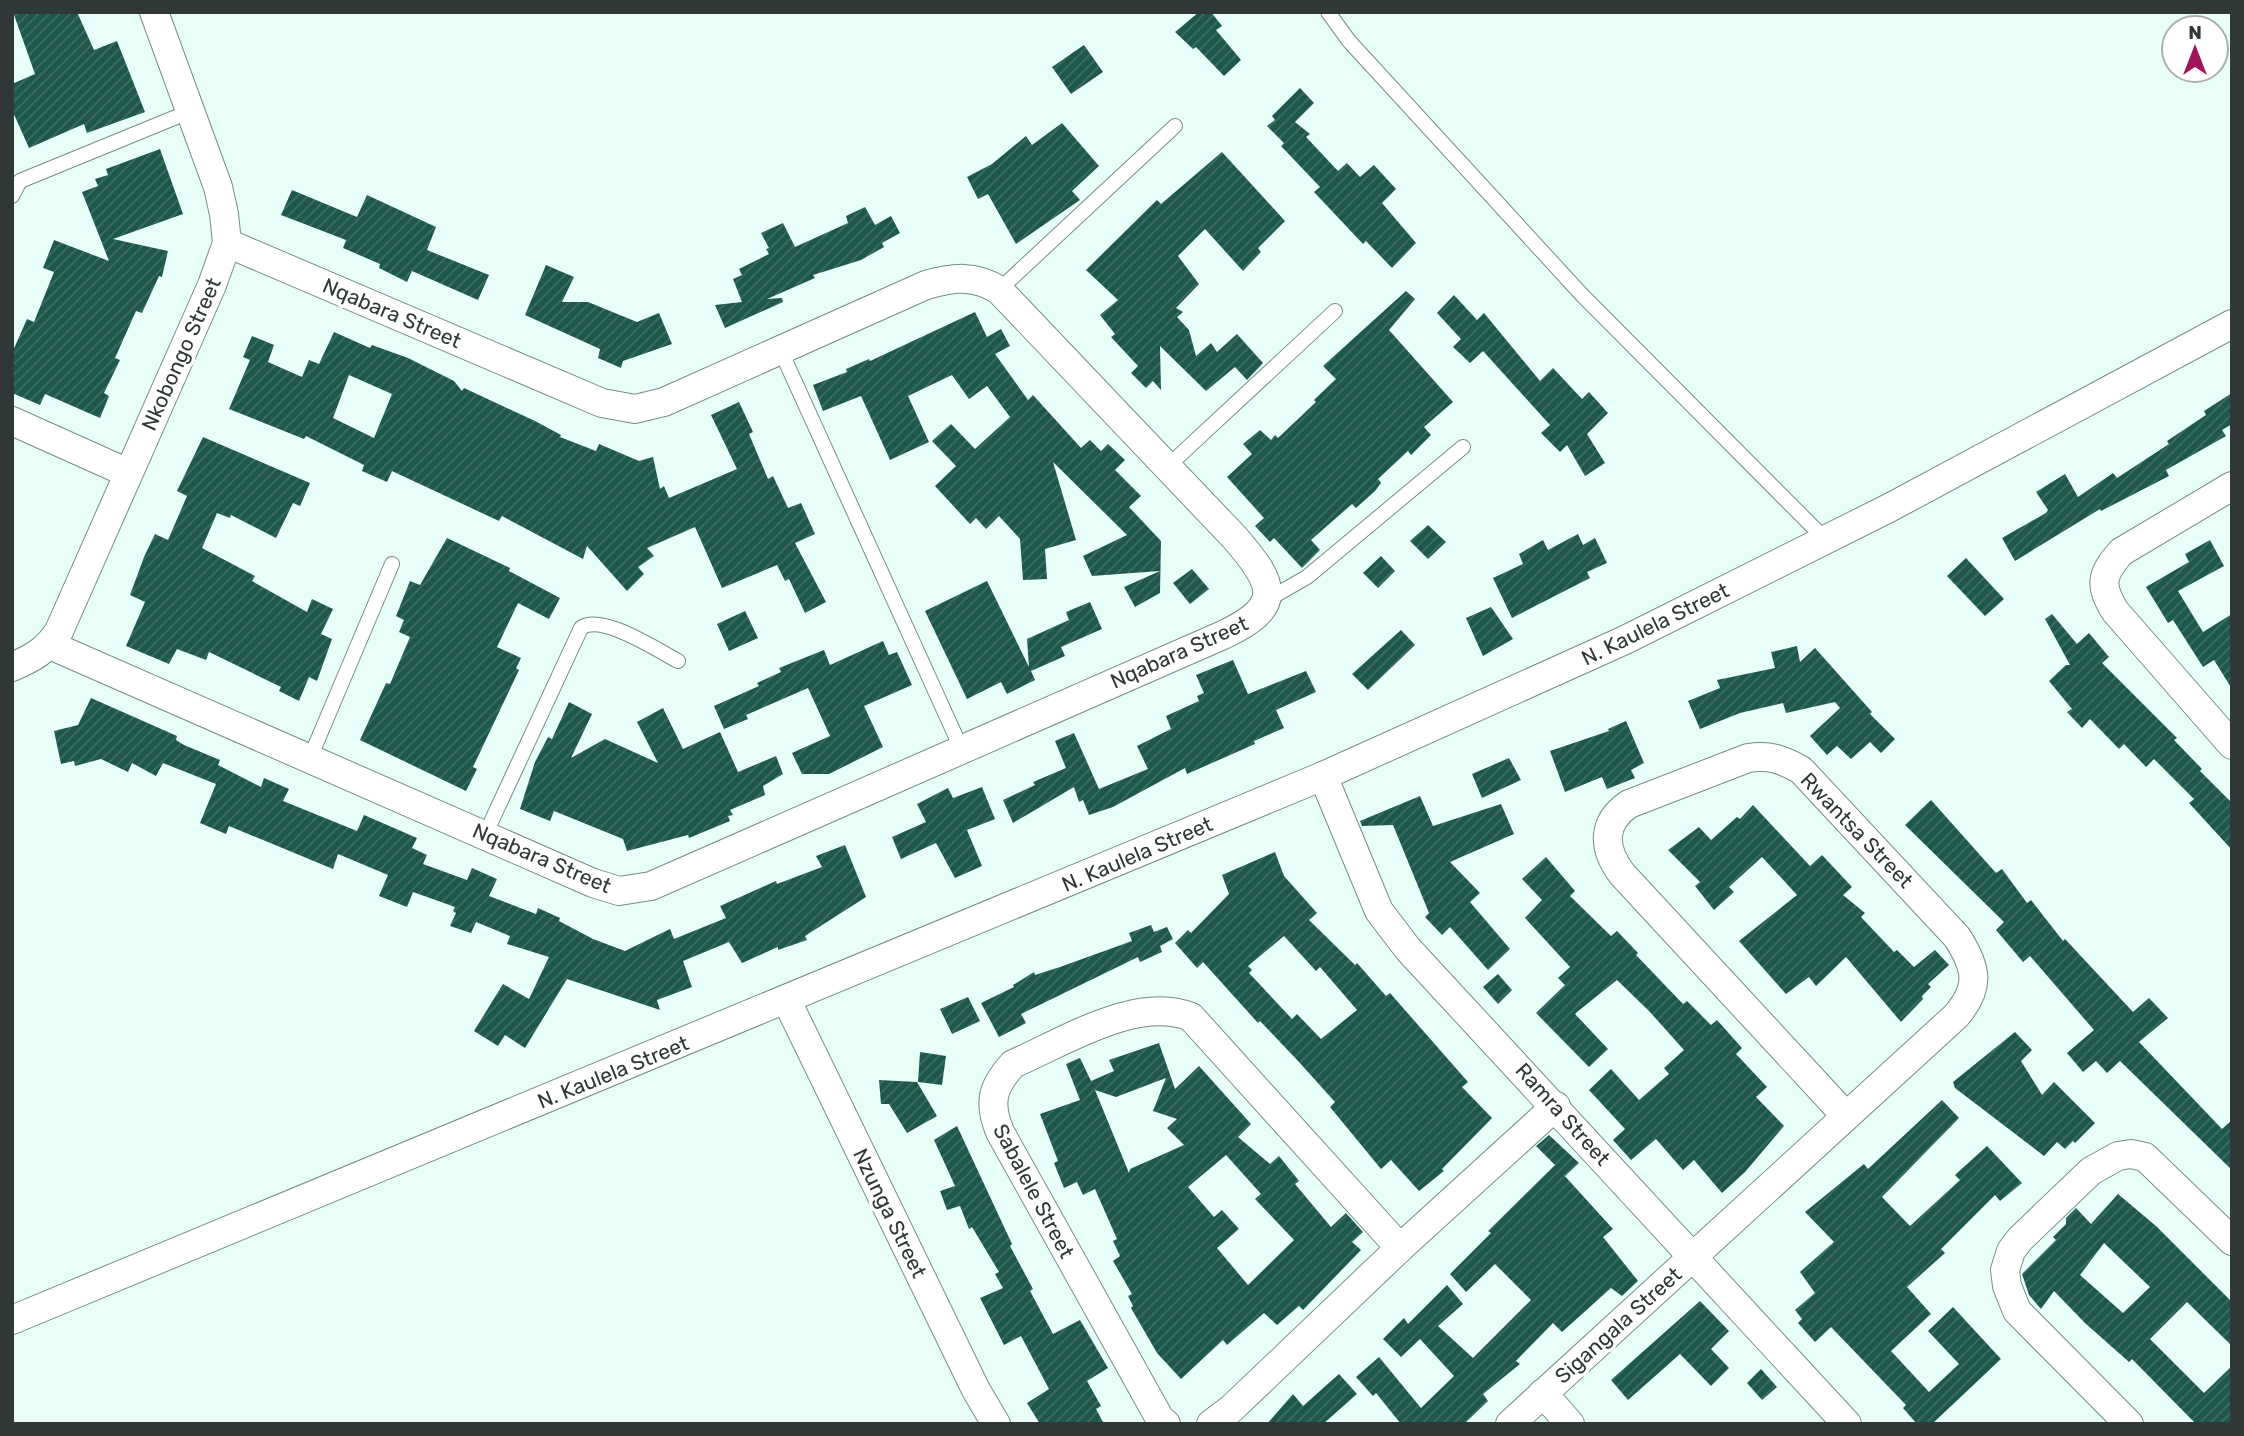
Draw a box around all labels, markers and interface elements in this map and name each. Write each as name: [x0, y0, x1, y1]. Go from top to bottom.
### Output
north arrow: [2160, 14, 2230, 84]
text: N: [2188, 21, 2202, 44]
street label: Nqabara Street: [319, 273, 465, 353]
street label: Nkobongo Street: [136, 274, 226, 434]
street label: N. Kaulela Street: [1577, 577, 1733, 671]
street label: Nqabara Street: [1106, 610, 1252, 694]
street label: Rwantsa Street: [1796, 767, 1918, 893]
street label: N. Kaulela Street: [1058, 811, 1216, 897]
street label: Nqabara Street: [469, 818, 615, 898]
street label: N. Kaulela Street: [534, 1030, 692, 1114]
street label: Ramra Street: [1510, 1058, 1616, 1170]
street label: Sabalele Street: [988, 1120, 1080, 1262]
street label: Nzunga Street: [848, 1144, 932, 1282]
street label: Sigangala Street: [1550, 1262, 1686, 1388]

